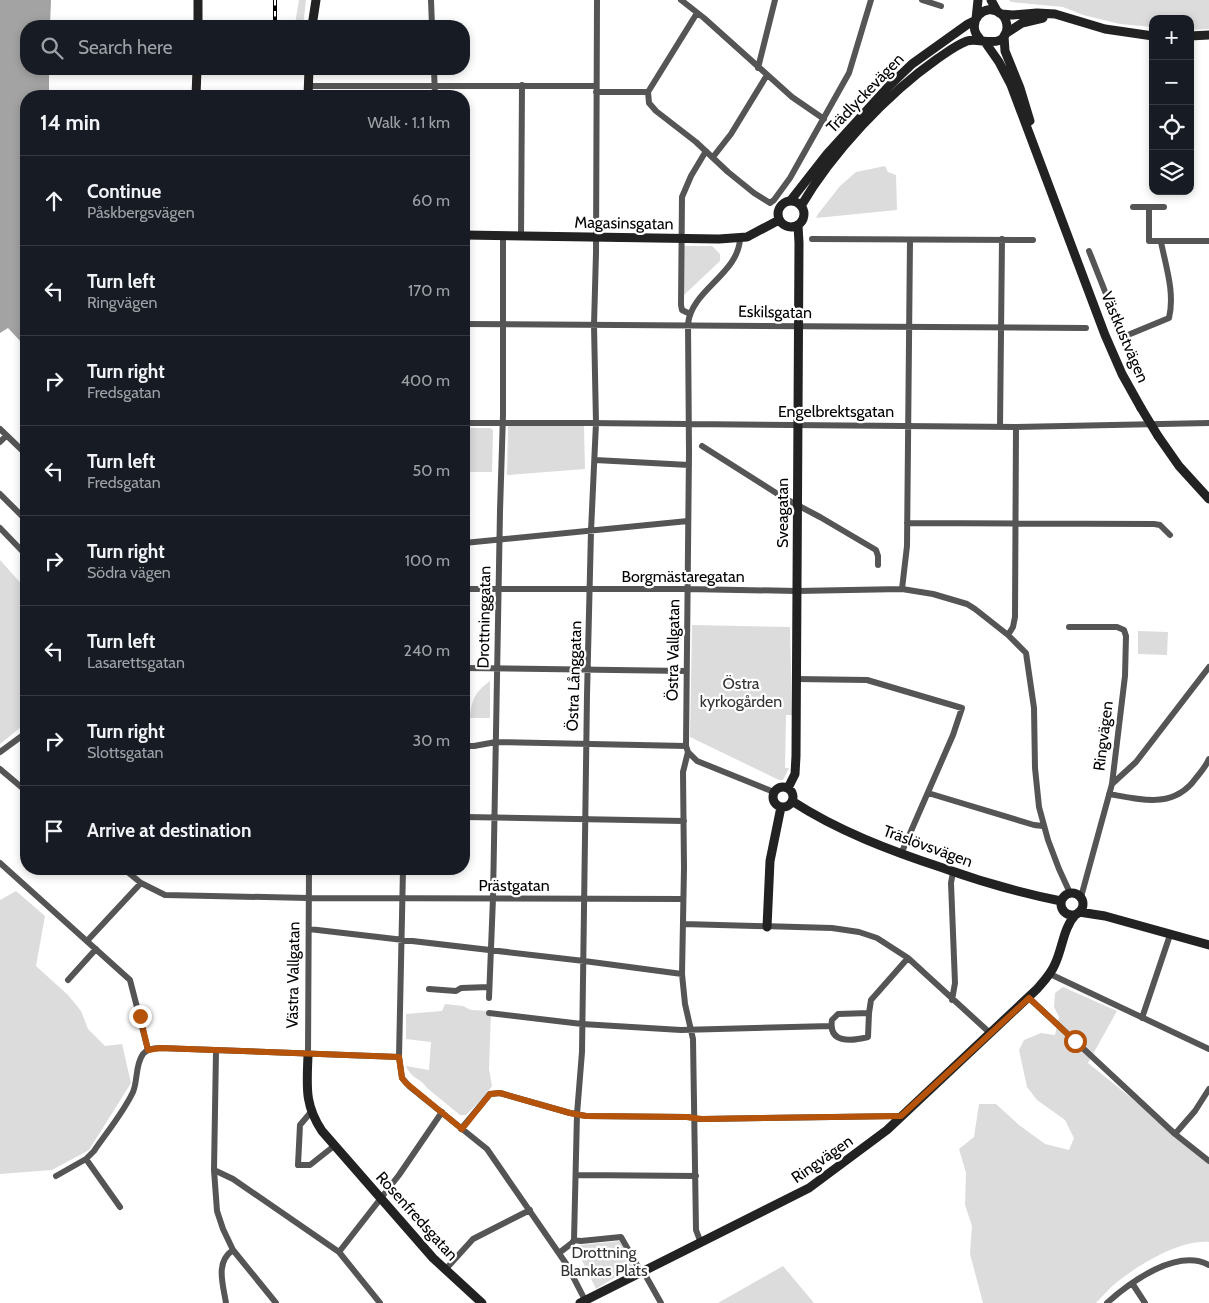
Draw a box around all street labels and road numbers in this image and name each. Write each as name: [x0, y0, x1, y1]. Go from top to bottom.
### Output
street label: Trädlyckevägen: [822, 49, 908, 137]
street label: Magasinsgatan: [574, 213, 674, 233]
street label: Västkustvägen: [1097, 289, 1153, 385]
street label: Eskilsgatan: [738, 302, 812, 322]
street label: Engelbrektsgatan: [778, 402, 894, 421]
street label: Sveagatan: [773, 478, 792, 548]
street label: Drottninggatan: [474, 565, 494, 668]
street label: Borgmästaregatan: [621, 567, 745, 586]
street label: Östra Vallgatan: [663, 599, 683, 701]
street label: Östra Långgatan: [563, 620, 585, 732]
street label: Ringvägen: [1089, 700, 1117, 772]
street label: Träslövsvägen: [881, 821, 975, 871]
street label: Prästgatan: [478, 876, 550, 895]
street label: Västra Vallgatan: [283, 921, 303, 1029]
street label: Ringvägen: [788, 1131, 856, 1187]
street label: Rosenfredsgatan: [372, 1168, 462, 1264]

